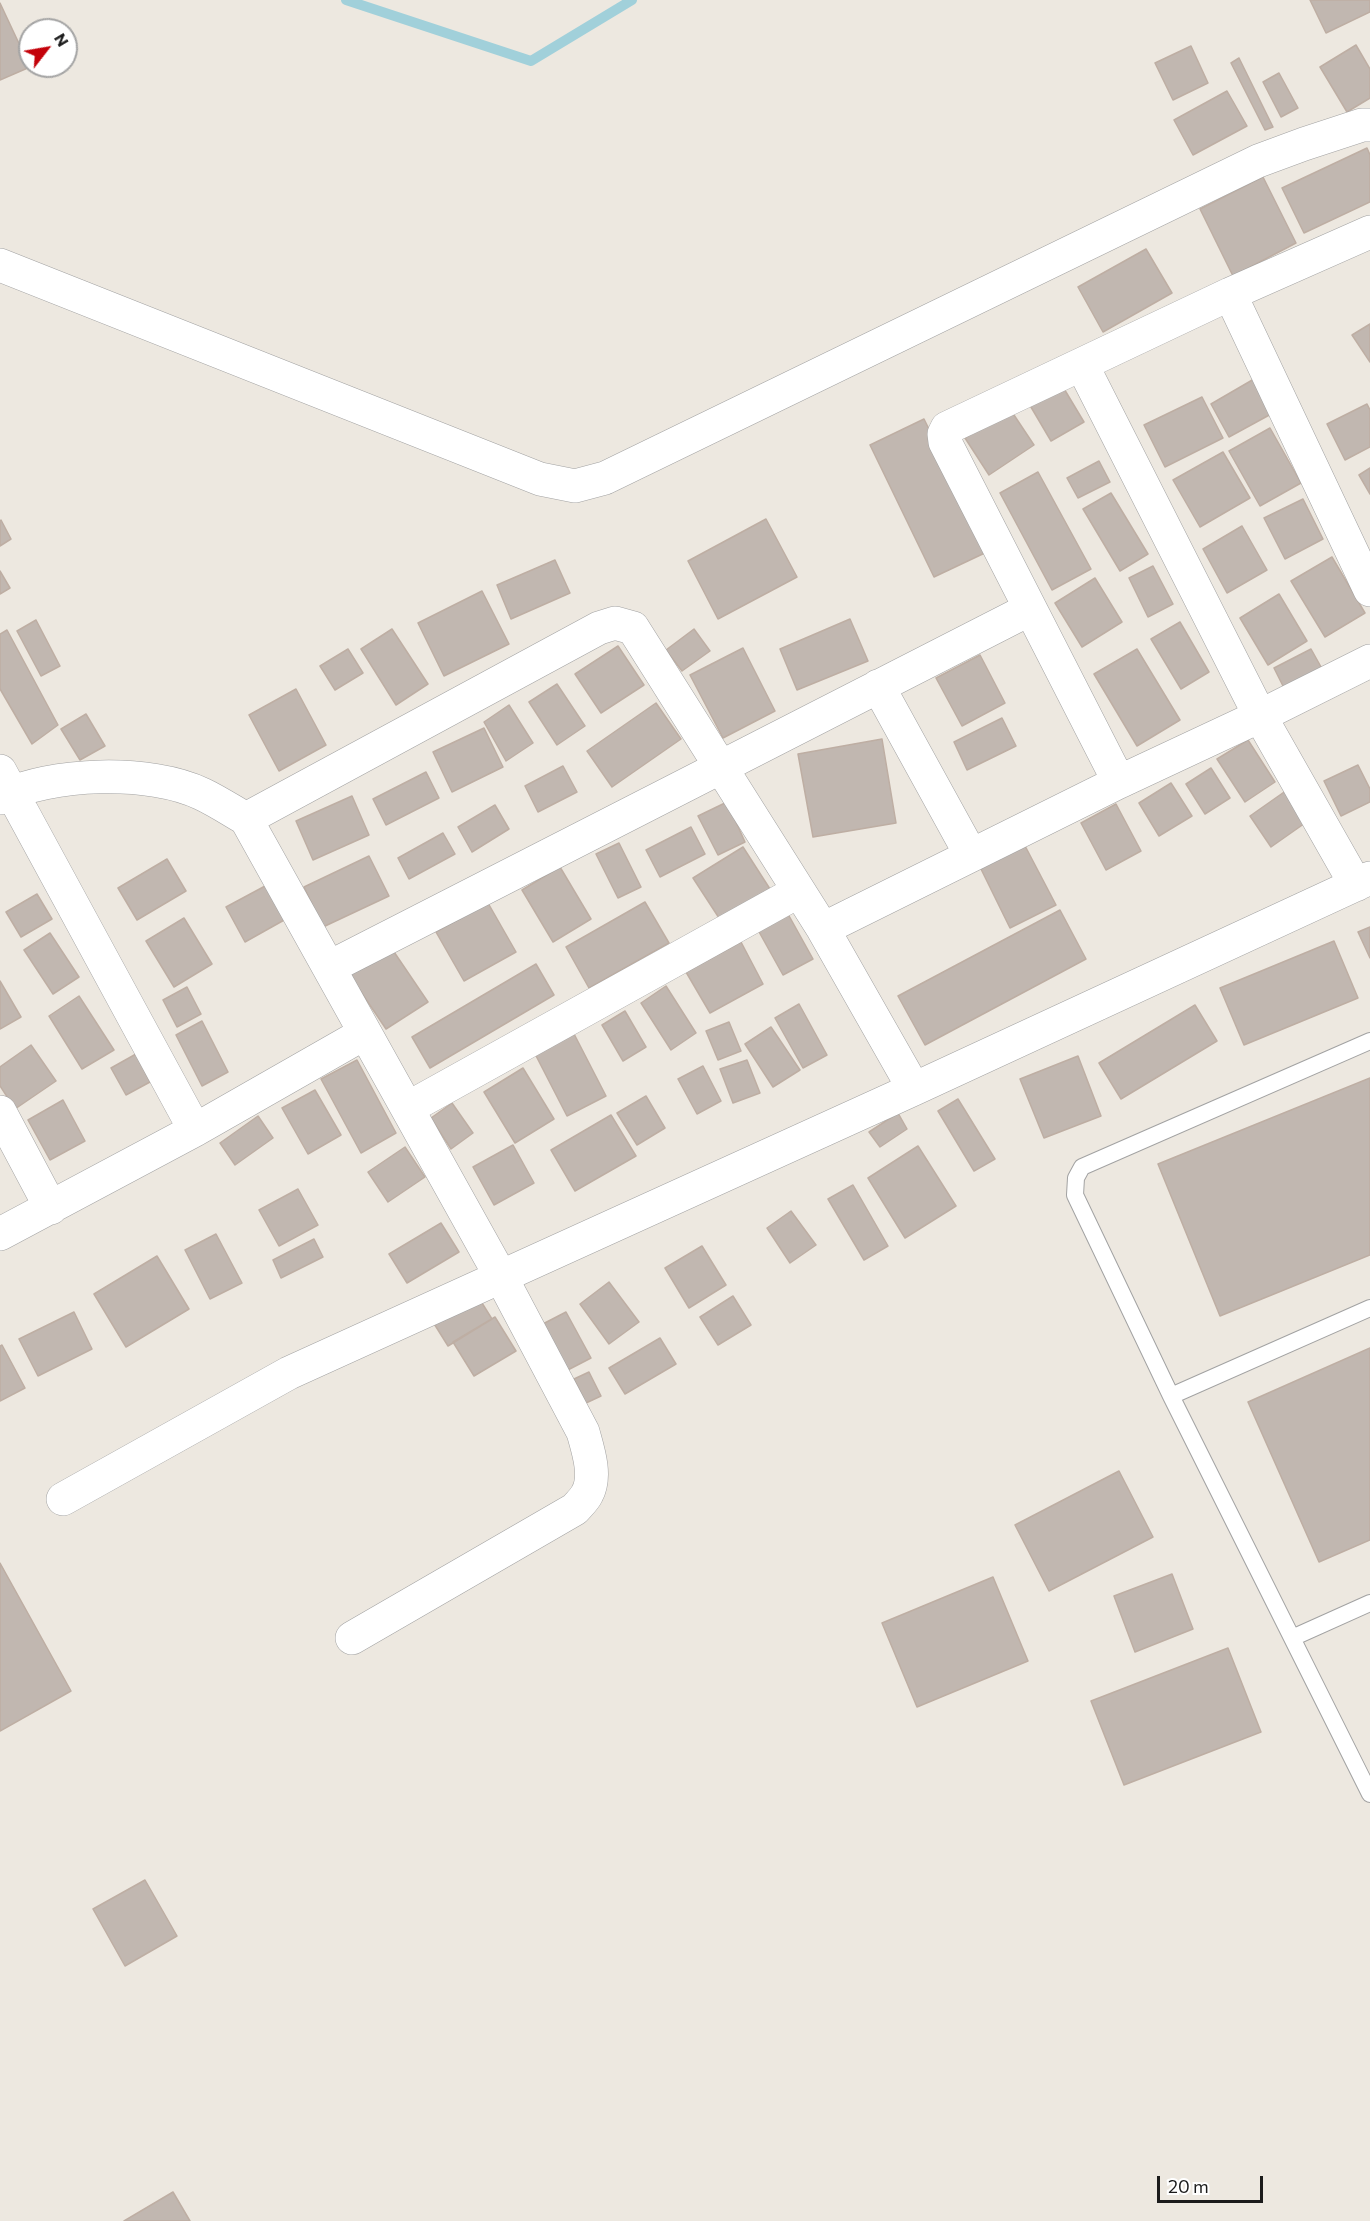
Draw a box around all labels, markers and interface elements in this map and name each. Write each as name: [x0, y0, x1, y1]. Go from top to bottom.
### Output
north arrow: [18, 18, 78, 78]
text: N: [51, 29, 73, 50]
scale bar: [1160, 2164, 1266, 2202]
text: 20 m: [1168, 2175, 1209, 2197]

